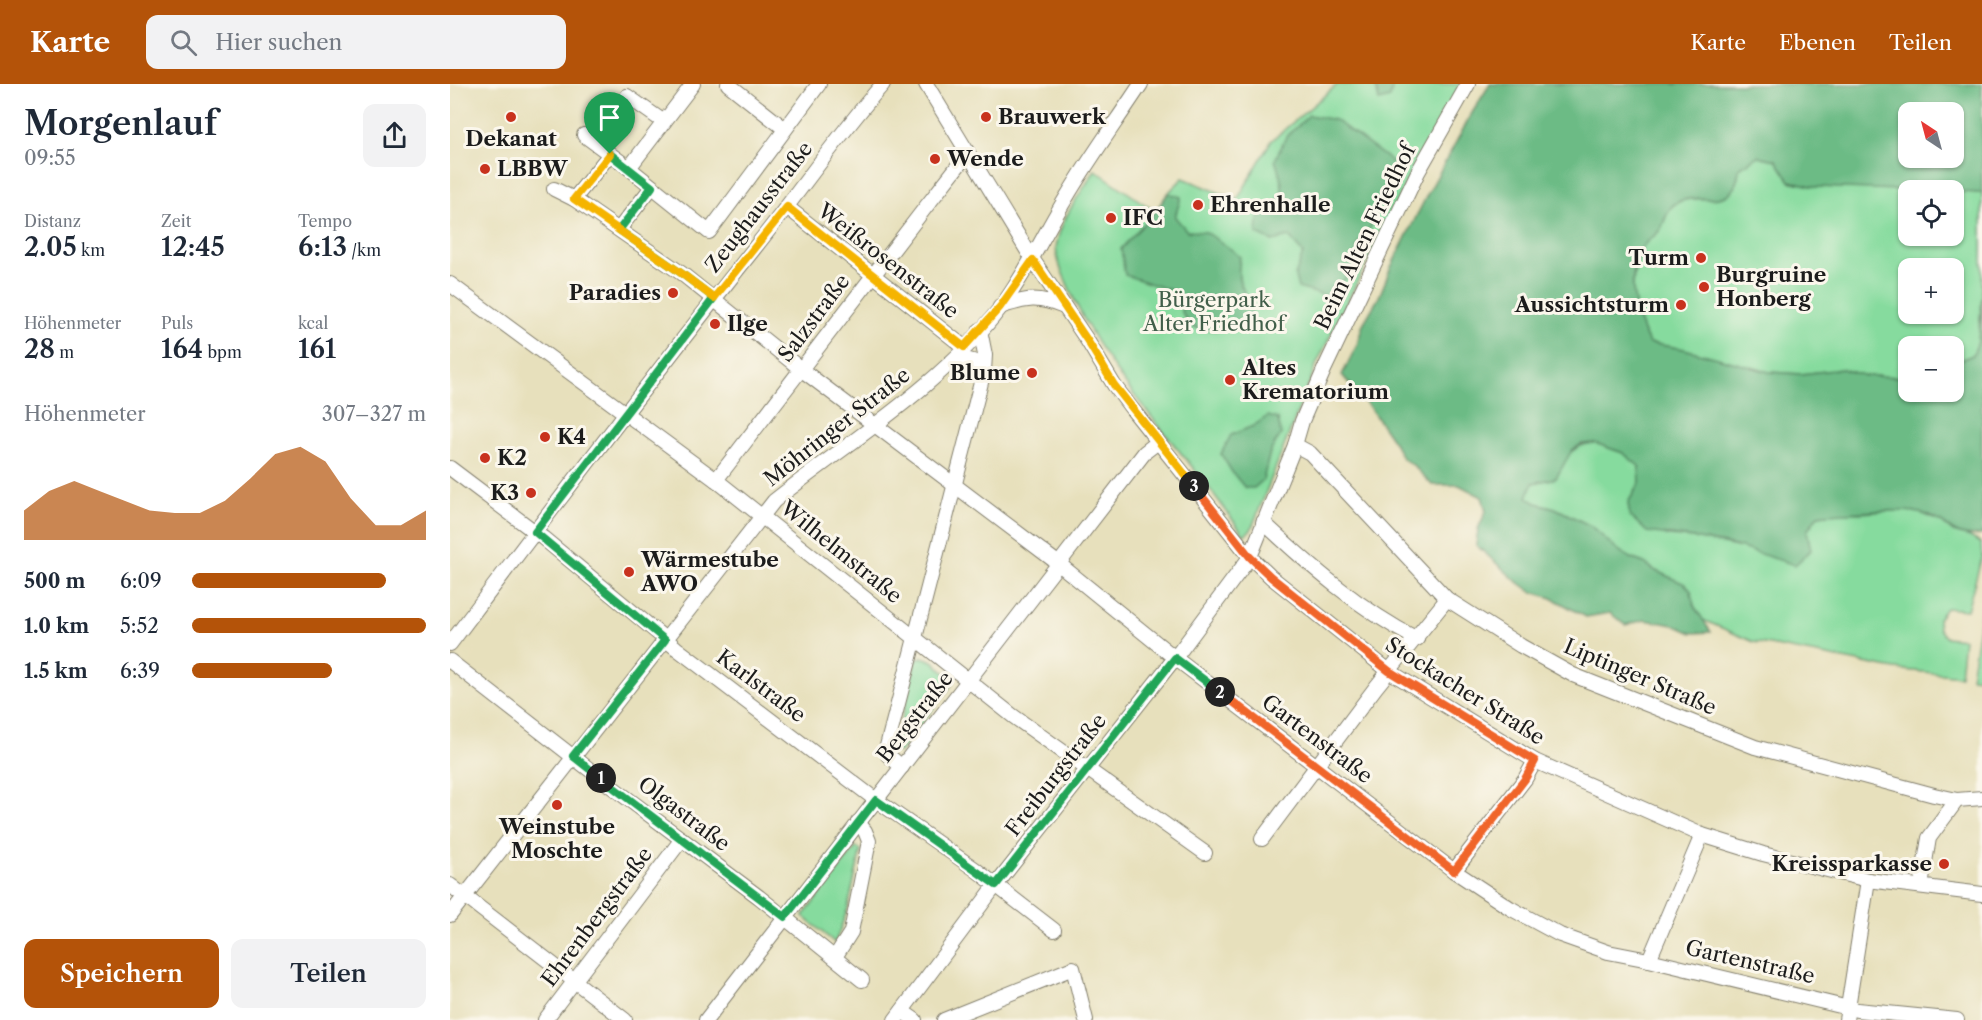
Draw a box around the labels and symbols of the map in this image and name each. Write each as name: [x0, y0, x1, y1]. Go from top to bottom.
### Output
pin: [584, 92, 635, 154]
north arrow: [1898, 102, 1964, 168]
place label: Brauwerk: [998, 104, 1107, 129]
marker: Dekanat: [504, 110, 518, 124]
marker: Brauwerk: [979, 110, 993, 124]
place label: Dekanat: [465, 126, 557, 151]
street label: Zeughausstraße: [700, 136, 817, 277]
street label: Beim Alten Friedhof: [1309, 138, 1422, 334]
place label: Wende: [946, 146, 1024, 171]
marker: Wende: [928, 152, 942, 166]
place label: LBBW: [497, 156, 568, 181]
marker: LBBW: [478, 162, 492, 176]
place label: Ehrenhalle: [1210, 192, 1330, 217]
street label: Weißrosenstraße: [812, 197, 964, 323]
marker: Ehrenhalle: [1191, 198, 1205, 212]
place label: IFC: [1123, 205, 1163, 230]
marker: IFC: [1104, 211, 1118, 225]
place label: Turm: [1628, 245, 1689, 270]
marker: Turm: [1694, 251, 1708, 265]
place label: Burgruine Honberg: [1716, 262, 1826, 311]
street label: Salzstraße: [773, 269, 855, 366]
place label: Paradies: [569, 280, 661, 305]
marker: Burgruine Honberg: [1697, 280, 1711, 294]
marker: Paradies: [666, 286, 680, 300]
park label: Bürgerpark Alter Friedhof: [1142, 287, 1287, 336]
place label: Aussichtsturm: [1514, 292, 1669, 317]
marker: Aussichtsturm: [1674, 298, 1688, 312]
place label: Ilge: [727, 311, 768, 336]
marker: Ilge: [708, 317, 722, 331]
place label: Altes Krematorium: [1241, 355, 1389, 404]
place label: Blume: [950, 360, 1020, 385]
street label: Möhringer Straße: [759, 362, 915, 491]
marker: Blume: [1025, 366, 1039, 380]
marker: Altes Krematorium: [1223, 373, 1237, 387]
place label: K4: [557, 424, 586, 449]
marker: K4: [538, 430, 552, 444]
place label: K2: [497, 445, 527, 470]
marker: K2: [478, 451, 492, 465]
pin: 3: [1179, 471, 1209, 501]
place label: K3: [490, 480, 519, 505]
marker: K3: [524, 486, 538, 500]
street label: Wilhelmstraße: [775, 494, 907, 608]
place label: Wärmestube AWO: [640, 547, 779, 596]
marker: Wärmestube AWO: [622, 565, 636, 579]
street label: Stockacher Straße: [1381, 632, 1549, 750]
street label: Liptinger Straße: [1560, 633, 1720, 720]
street label: Karlstraße: [712, 644, 811, 727]
street label: Bergstraße: [871, 666, 958, 767]
pin: 2: [1205, 677, 1235, 707]
street label: Gartenstraße: [1257, 689, 1377, 788]
street label: Freiburgstraße: [1000, 709, 1111, 841]
pin: 1: [586, 763, 616, 793]
street label: Olgastraße: [634, 771, 735, 856]
marker: Weinstube Moschte: [550, 798, 564, 812]
place label: Weinstube Moschte: [498, 814, 615, 863]
street label: Ehrenbergstraße: [536, 842, 657, 991]
place label: Kreissparkasse: [1771, 851, 1932, 876]
marker: Kreissparkasse: [1937, 857, 1951, 871]
street label: Gartenstraße: [1683, 935, 1817, 989]

